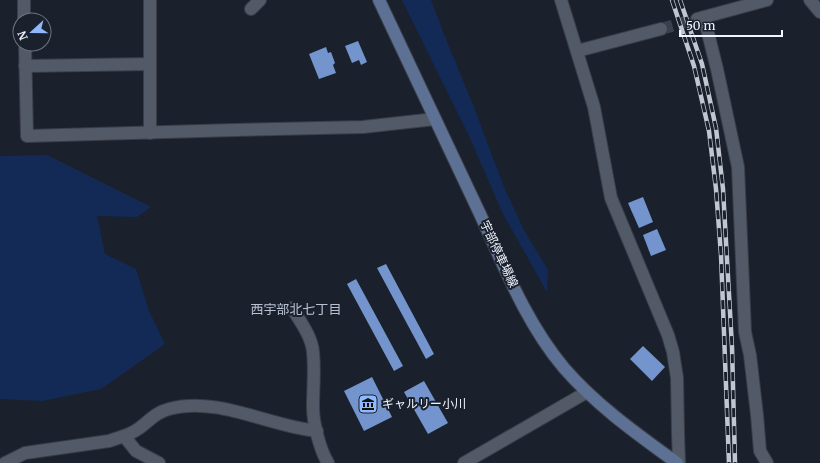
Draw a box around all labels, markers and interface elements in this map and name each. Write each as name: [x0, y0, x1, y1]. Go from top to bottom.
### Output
north arrow: [12, 12, 52, 52]
scale bar: [680, 12, 782, 38]
text: 50 m: [686, 18, 715, 33]
text: N: [14, 29, 31, 42]
street label: 宇部停車場線: [477, 218, 521, 290]
district label: 西宇部北七丁目: [250, 301, 342, 318]
museum icon: ギャルリー小川: [357, 393, 379, 415]
place label: ギャルリー小川: [382, 396, 466, 411]

